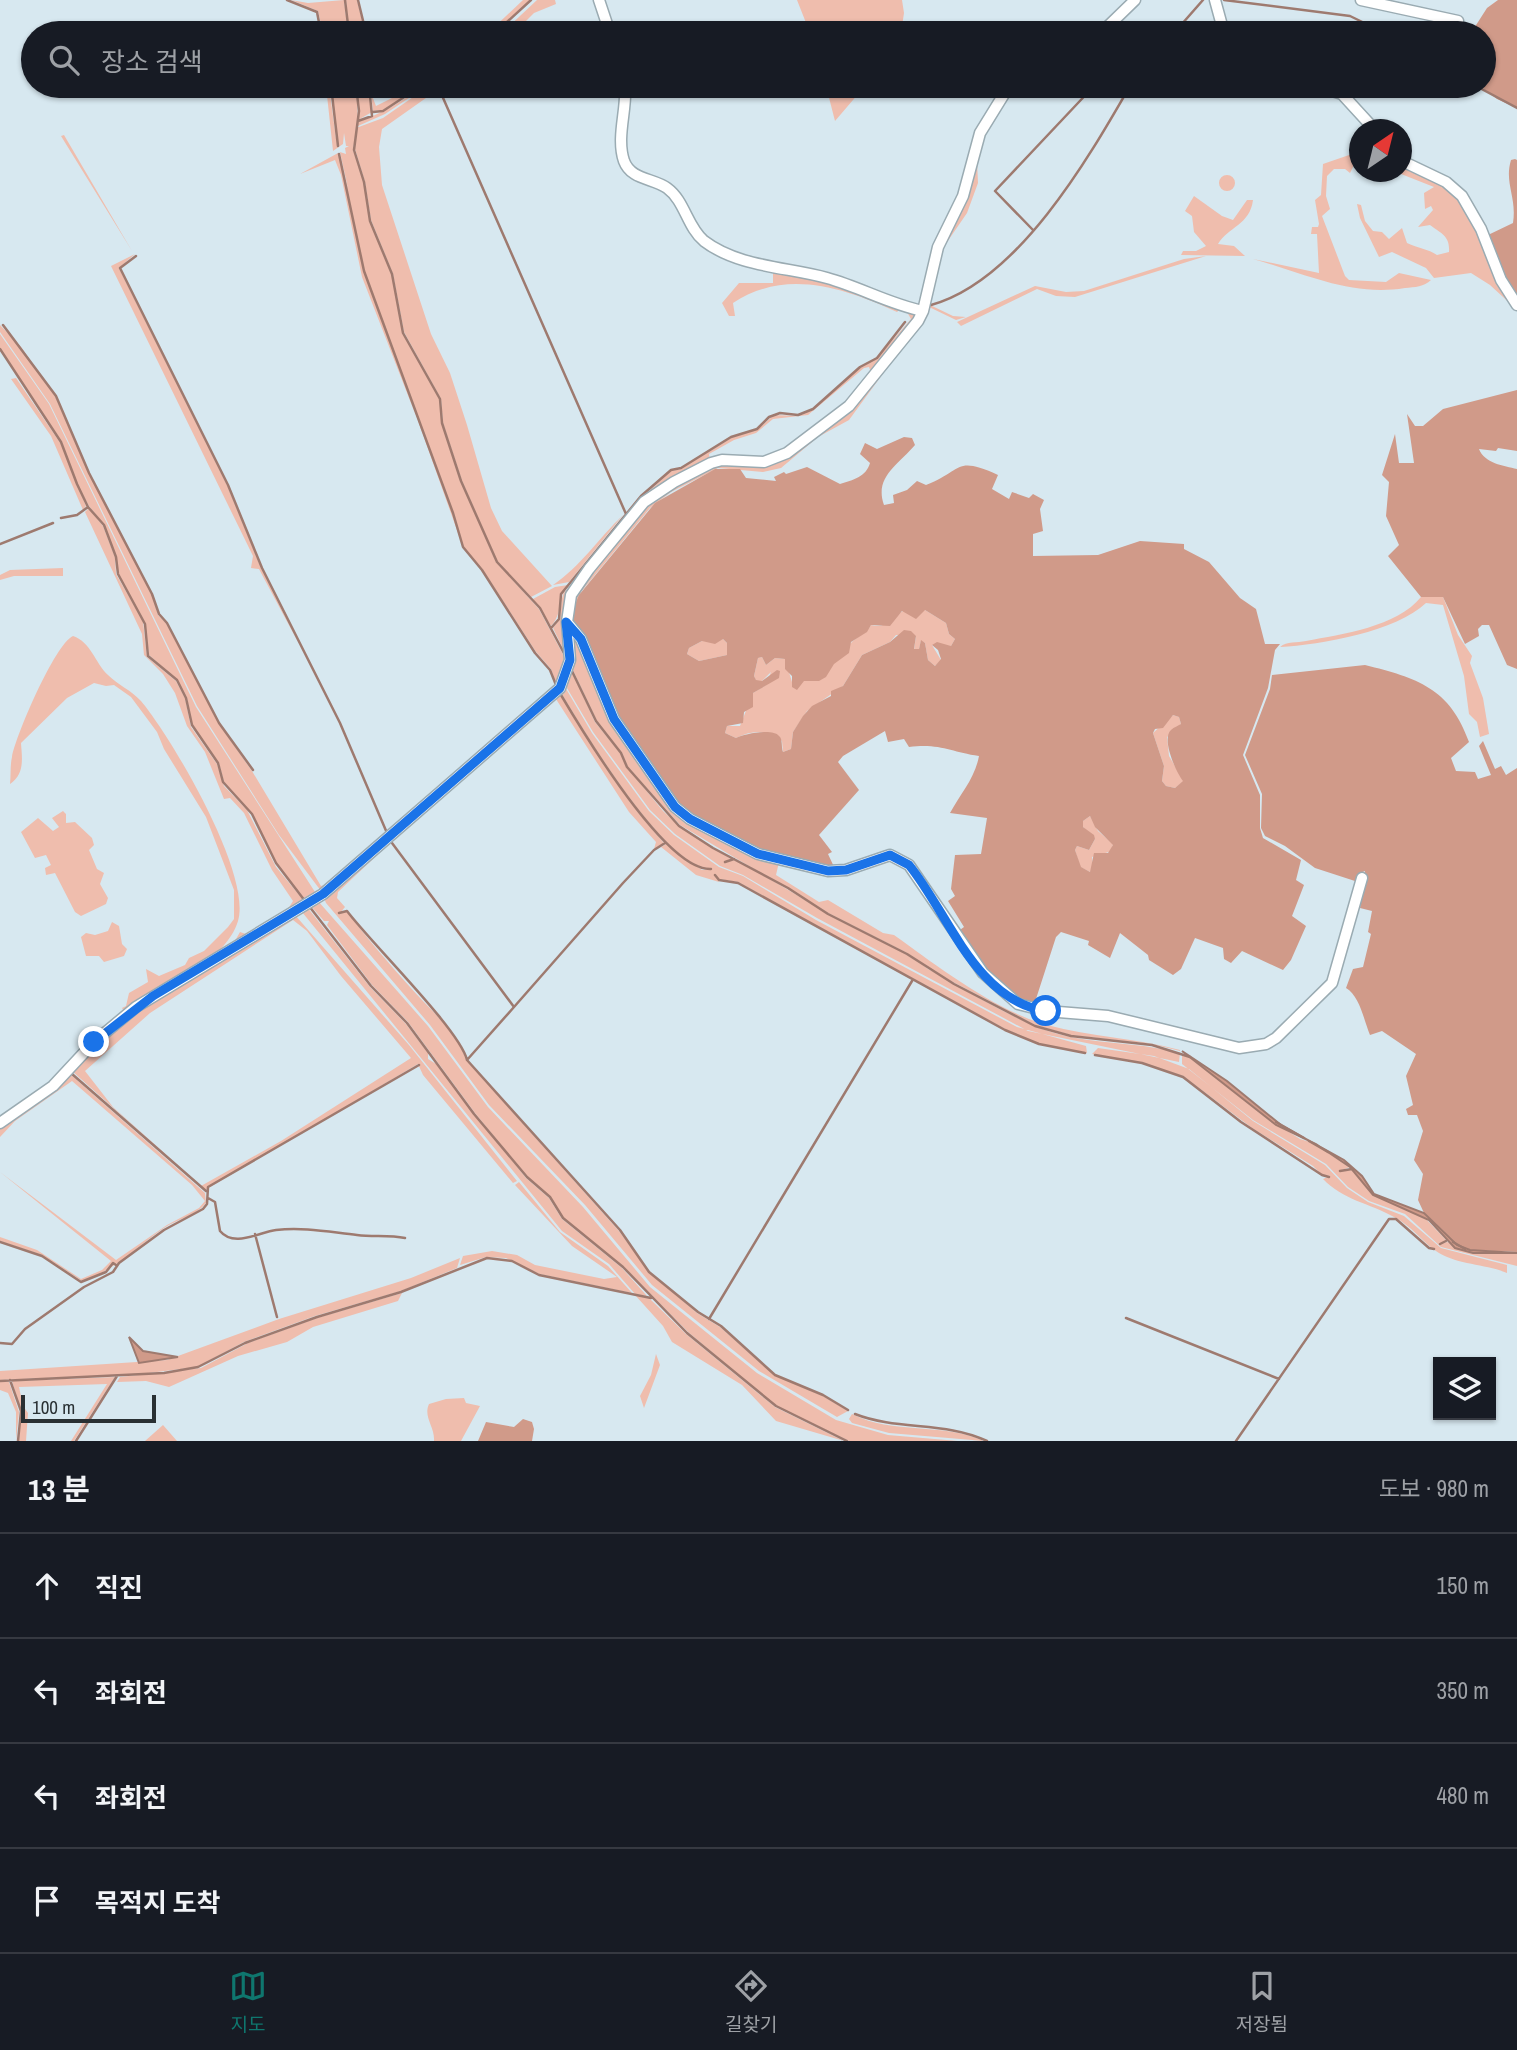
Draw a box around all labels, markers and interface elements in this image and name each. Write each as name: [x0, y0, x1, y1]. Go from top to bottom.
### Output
search box: [21, 21, 1496, 98]
icon: search: [45, 41, 83, 79]
text: 장소 검색: [101, 44, 203, 79]
north arrow: [1349, 119, 1412, 182]
route start: [1030, 995, 1061, 1026]
route end: [78, 1026, 109, 1057]
map controls: [1433, 1357, 1496, 1420]
button: layers: [1433, 1357, 1496, 1420]
scale bar: [21, 1392, 156, 1424]
text: 100 m: [32, 1394, 75, 1420]
text: 13 분: [28, 1469, 90, 1509]
text: 도보 · 980 m: [1379, 1473, 1489, 1504]
icon: ahead: [28, 1567, 66, 1605]
text: 직진: [95, 1570, 143, 1605]
text: 150 m: [1437, 1570, 1489, 1601]
icon: left: [28, 1672, 66, 1710]
text: 좌회전: [95, 1675, 167, 1710]
text: 350 m: [1437, 1675, 1489, 1706]
icon: left: [28, 1777, 66, 1815]
text: 좌회전: [95, 1780, 167, 1815]
text: 480 m: [1437, 1780, 1489, 1811]
icon: arrive: [28, 1882, 66, 1920]
text: 목적지 도착: [95, 1885, 221, 1920]
tab: 지도: [229, 1967, 267, 2037]
tab: 길찾기: [725, 1967, 778, 2037]
tab: 저장됨: [1236, 1967, 1288, 2037]

